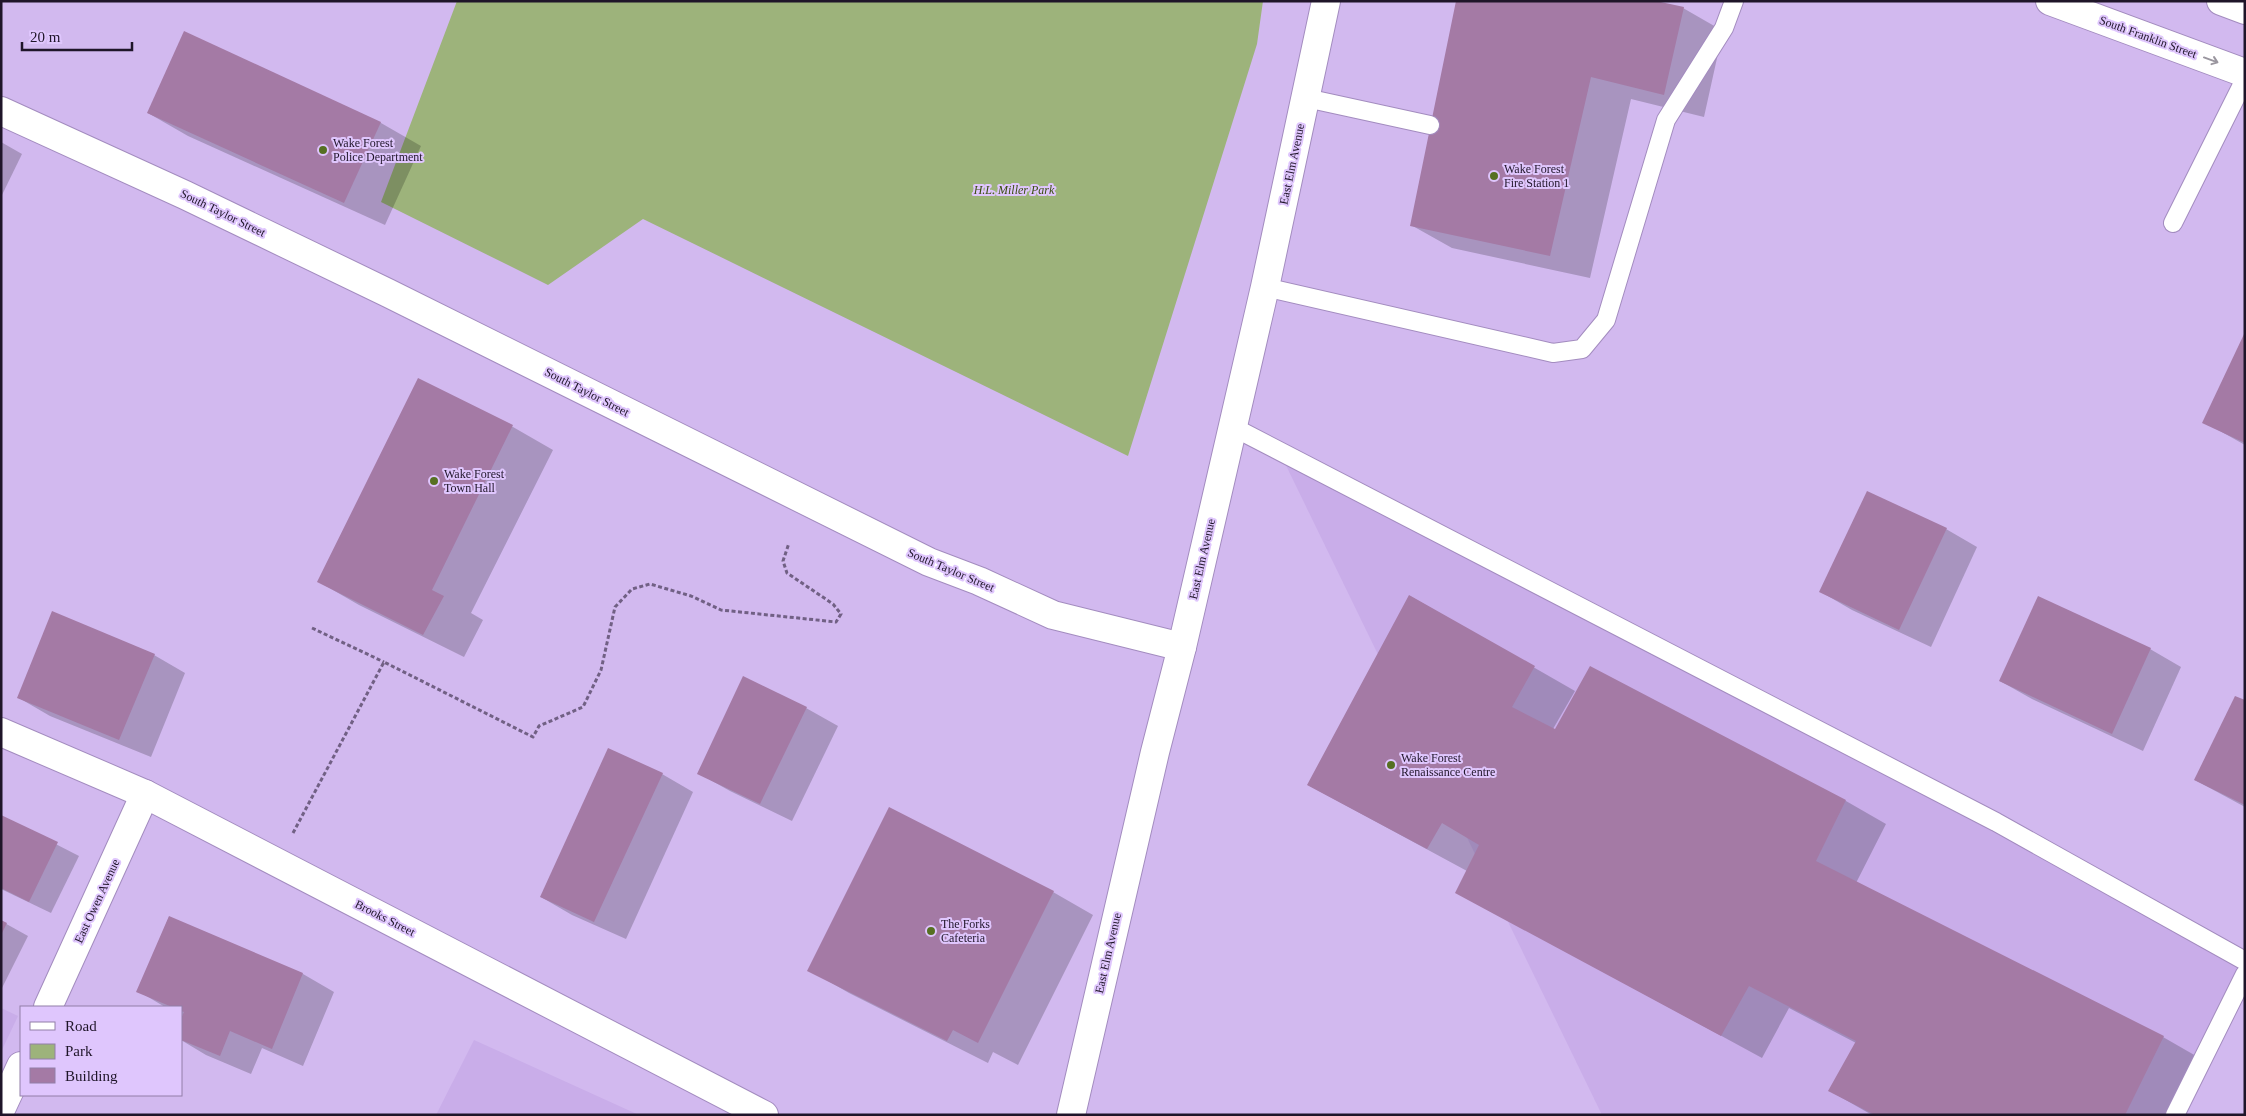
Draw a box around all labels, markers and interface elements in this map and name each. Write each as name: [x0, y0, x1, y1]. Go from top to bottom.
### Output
street label: South Franklin Street: [2097, 13, 2199, 61]
scale bar: [22, 20, 132, 52]
text: 20 m: [30, 29, 61, 45]
one-way arrow: [2203, 56, 2218, 65]
street label: East Elm Avenue: [1277, 122, 1307, 206]
place label: Wake Forest Police Department: [333, 136, 423, 164]
marker: Wake Forest Police Department: [317, 144, 329, 156]
place label: Wake Forest Fire Station 1: [1504, 162, 1569, 190]
marker: Wake Forest Fire Station 1: [1488, 170, 1500, 182]
park label: H.L. Miller Park: [973, 183, 1055, 197]
street label: South Taylor Street: [178, 186, 268, 240]
street label: South Taylor Street: [542, 365, 632, 420]
place label: Wake Forest Town Hall: [444, 467, 505, 495]
marker: Wake Forest Town Hall: [428, 475, 440, 487]
street label: East Elm Avenue: [1186, 517, 1218, 601]
street label: South Taylor Street: [905, 545, 997, 595]
place label: Wake Forest Renaissance Centre: [1401, 751, 1495, 779]
marker: Wake Forest Renaissance Centre: [1385, 759, 1397, 771]
street label: East Owen Avenue: [71, 857, 123, 945]
street label: Brooks Street: [353, 897, 418, 939]
street label: East Elm Avenue: [1092, 911, 1124, 995]
place label: The Forks Cafeteria: [941, 917, 990, 945]
marker: The Forks Cafeteria: [925, 925, 937, 937]
legend: [20, 1006, 182, 1096]
text: Road: [65, 1018, 97, 1034]
text: Park: [65, 1043, 93, 1059]
text: Building: [65, 1068, 118, 1084]

